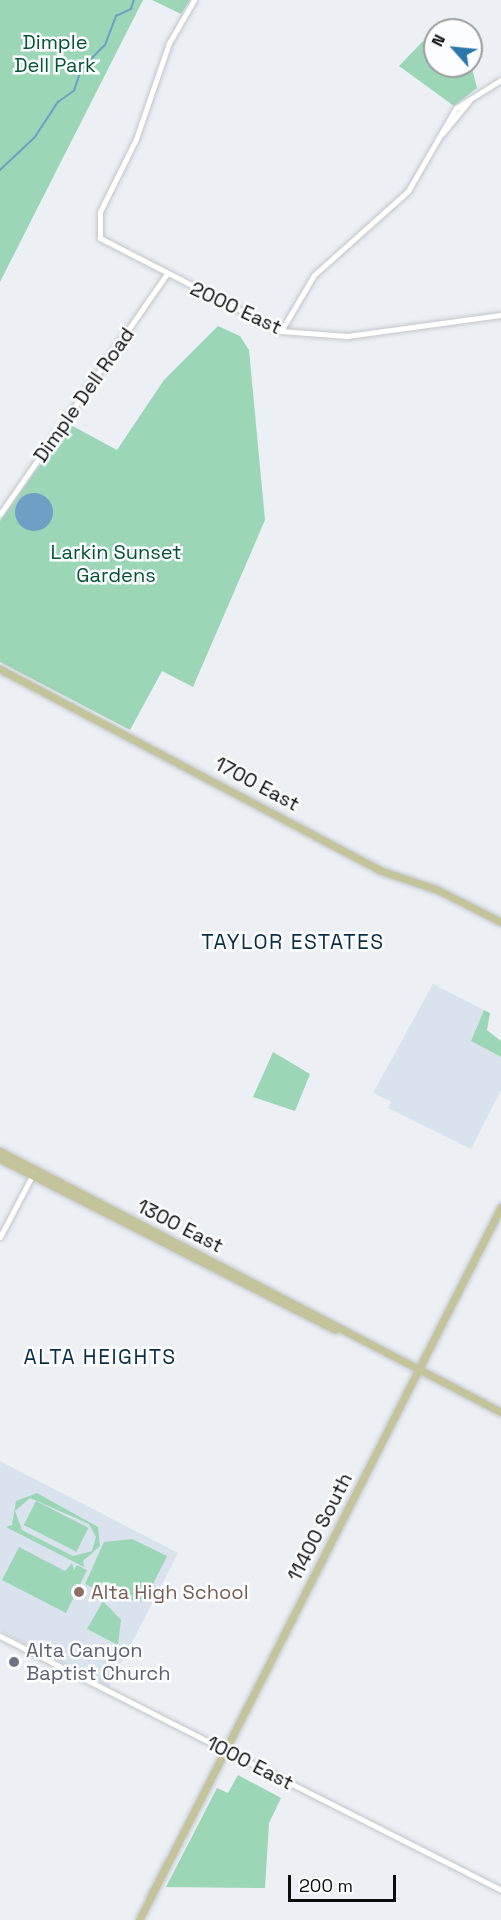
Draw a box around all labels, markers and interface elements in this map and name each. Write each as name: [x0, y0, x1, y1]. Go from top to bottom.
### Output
north arrow: [423, 18, 483, 78]
park label: Dimple Dell Park: [14, 30, 96, 77]
text: N: [427, 31, 450, 50]
street label: 2000 East: [187, 276, 285, 340]
street label: Dimple Dell Road: [28, 323, 140, 467]
park label: Larkin Sunset Gardens: [51, 541, 181, 588]
street label: 1700 East: [211, 752, 303, 816]
district label: TAYLOR ESTATES: [201, 929, 385, 955]
street label: 1300 East: [133, 1194, 227, 1258]
district label: ALTA HEIGHTS: [23, 1344, 177, 1370]
street label: 11400 South: [282, 1469, 358, 1585]
place label: Alta High School: [91, 1580, 249, 1604]
marker: Alta High School: [72, 1585, 86, 1599]
place label: Alta Canyon Baptist Church: [26, 1638, 171, 1685]
marker: Alta Canyon Baptist Church: [7, 1655, 21, 1669]
street label: 1000 East: [203, 1731, 297, 1795]
scale bar: [291, 1863, 399, 1901]
text: 200 m: [299, 1874, 353, 1897]

